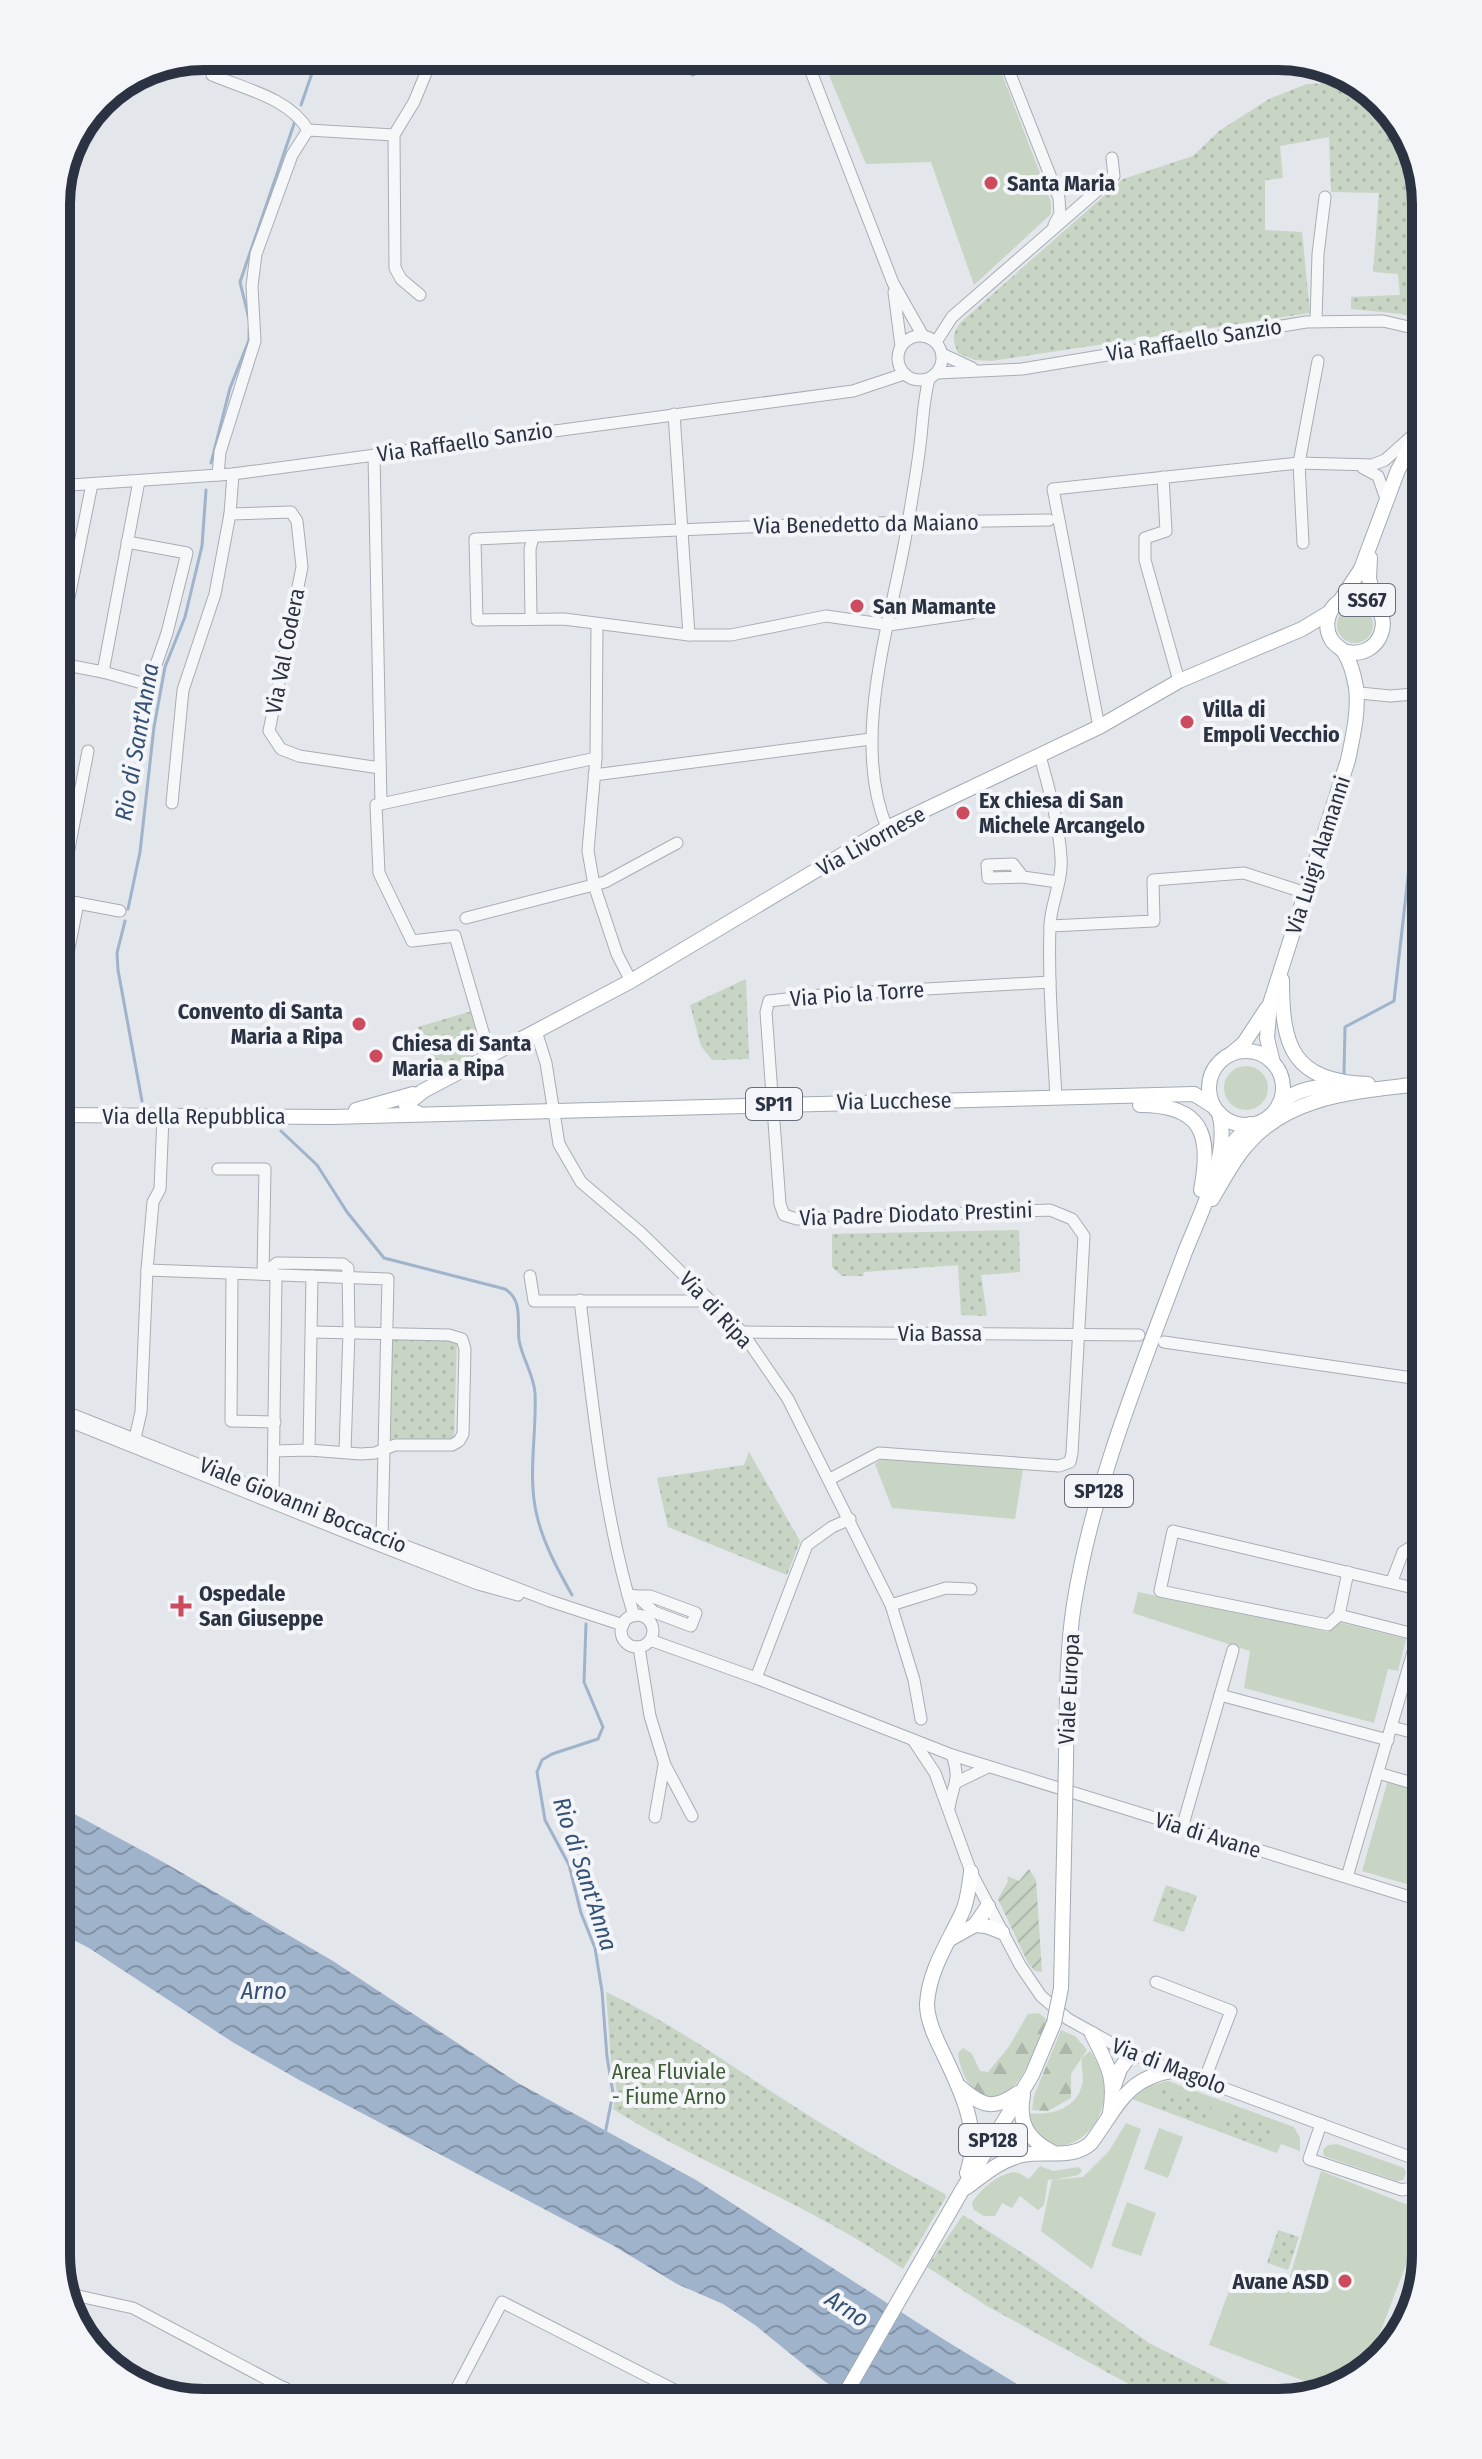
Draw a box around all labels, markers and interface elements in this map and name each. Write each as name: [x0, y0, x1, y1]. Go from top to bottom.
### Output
place label: Santa Maria: [1007, 170, 1115, 197]
marker: Santa Maria: [982, 174, 1000, 192]
street label: Via Raffaello Sanzio: [1104, 313, 1284, 367]
street label: Via Raffaello Sanzio: [375, 416, 555, 468]
street label: Via Benedetto da Maiano: [753, 509, 979, 539]
road number: SS67: [1339, 584, 1395, 616]
street label: Via Val Codera: [260, 586, 310, 716]
place label: San Mamante: [873, 593, 996, 620]
marker: San Mamante: [848, 597, 866, 615]
water label: Rio di Sant'Anna: [109, 661, 165, 823]
place label: Villa di Empoli Vecchio: [1202, 696, 1340, 748]
marker: Villa di Empoli Vecchio: [1178, 713, 1196, 731]
street label: Via Luigi Alamanni: [1280, 773, 1356, 937]
place label: Ex chiesa di San Michele Arcangelo: [979, 787, 1145, 839]
street label: Via Livornese: [812, 800, 930, 882]
marker: Ex chiesa di San Michele Arcangelo: [954, 804, 972, 822]
street label: Via Pio la Torre: [789, 976, 925, 1012]
place label: Convento di Santa Maria a Ripa: [178, 998, 343, 1050]
marker: Convento di Santa Maria a Ripa: [350, 1015, 368, 1033]
place label: Chiesa di Santa Maria a Ripa: [392, 1030, 531, 1082]
marker: Chiesa di Santa Maria a Ripa: [367, 1047, 385, 1065]
street label: Via Lucchese: [836, 1087, 952, 1115]
road number: SP11: [746, 1088, 802, 1120]
street label: Via della Repubblica: [102, 1103, 286, 1130]
street label: Via Padre Diodato Prestini: [799, 1196, 1033, 1232]
street label: Via di Ripa: [674, 1266, 758, 1354]
street label: Via Bassa: [898, 1320, 982, 1347]
street label: Viale Giovanni Boccaccio: [196, 1451, 410, 1559]
road number: SP128: [1065, 1475, 1133, 1507]
place label: Ospedale San Giuseppe: [199, 1580, 323, 1632]
marker: Ospedale San Giuseppe: [170, 1595, 192, 1617]
street label: Viale Europa: [1053, 1633, 1085, 1745]
water label: Rio di Sant'Anna: [547, 1794, 623, 1954]
street label: Via di Avane: [1152, 1806, 1264, 1864]
water label: Arno: [240, 1977, 287, 2005]
street label: Via di Magolo: [1108, 2032, 1230, 2100]
park label: Area Fluviale - Fiume Arno: [612, 2058, 726, 2110]
road number: SP128: [959, 2124, 1027, 2156]
place label: Avane ASD: [1231, 2268, 1329, 2295]
marker: Avane ASD: [1336, 2272, 1354, 2290]
water label: Arno: [819, 2284, 874, 2333]

